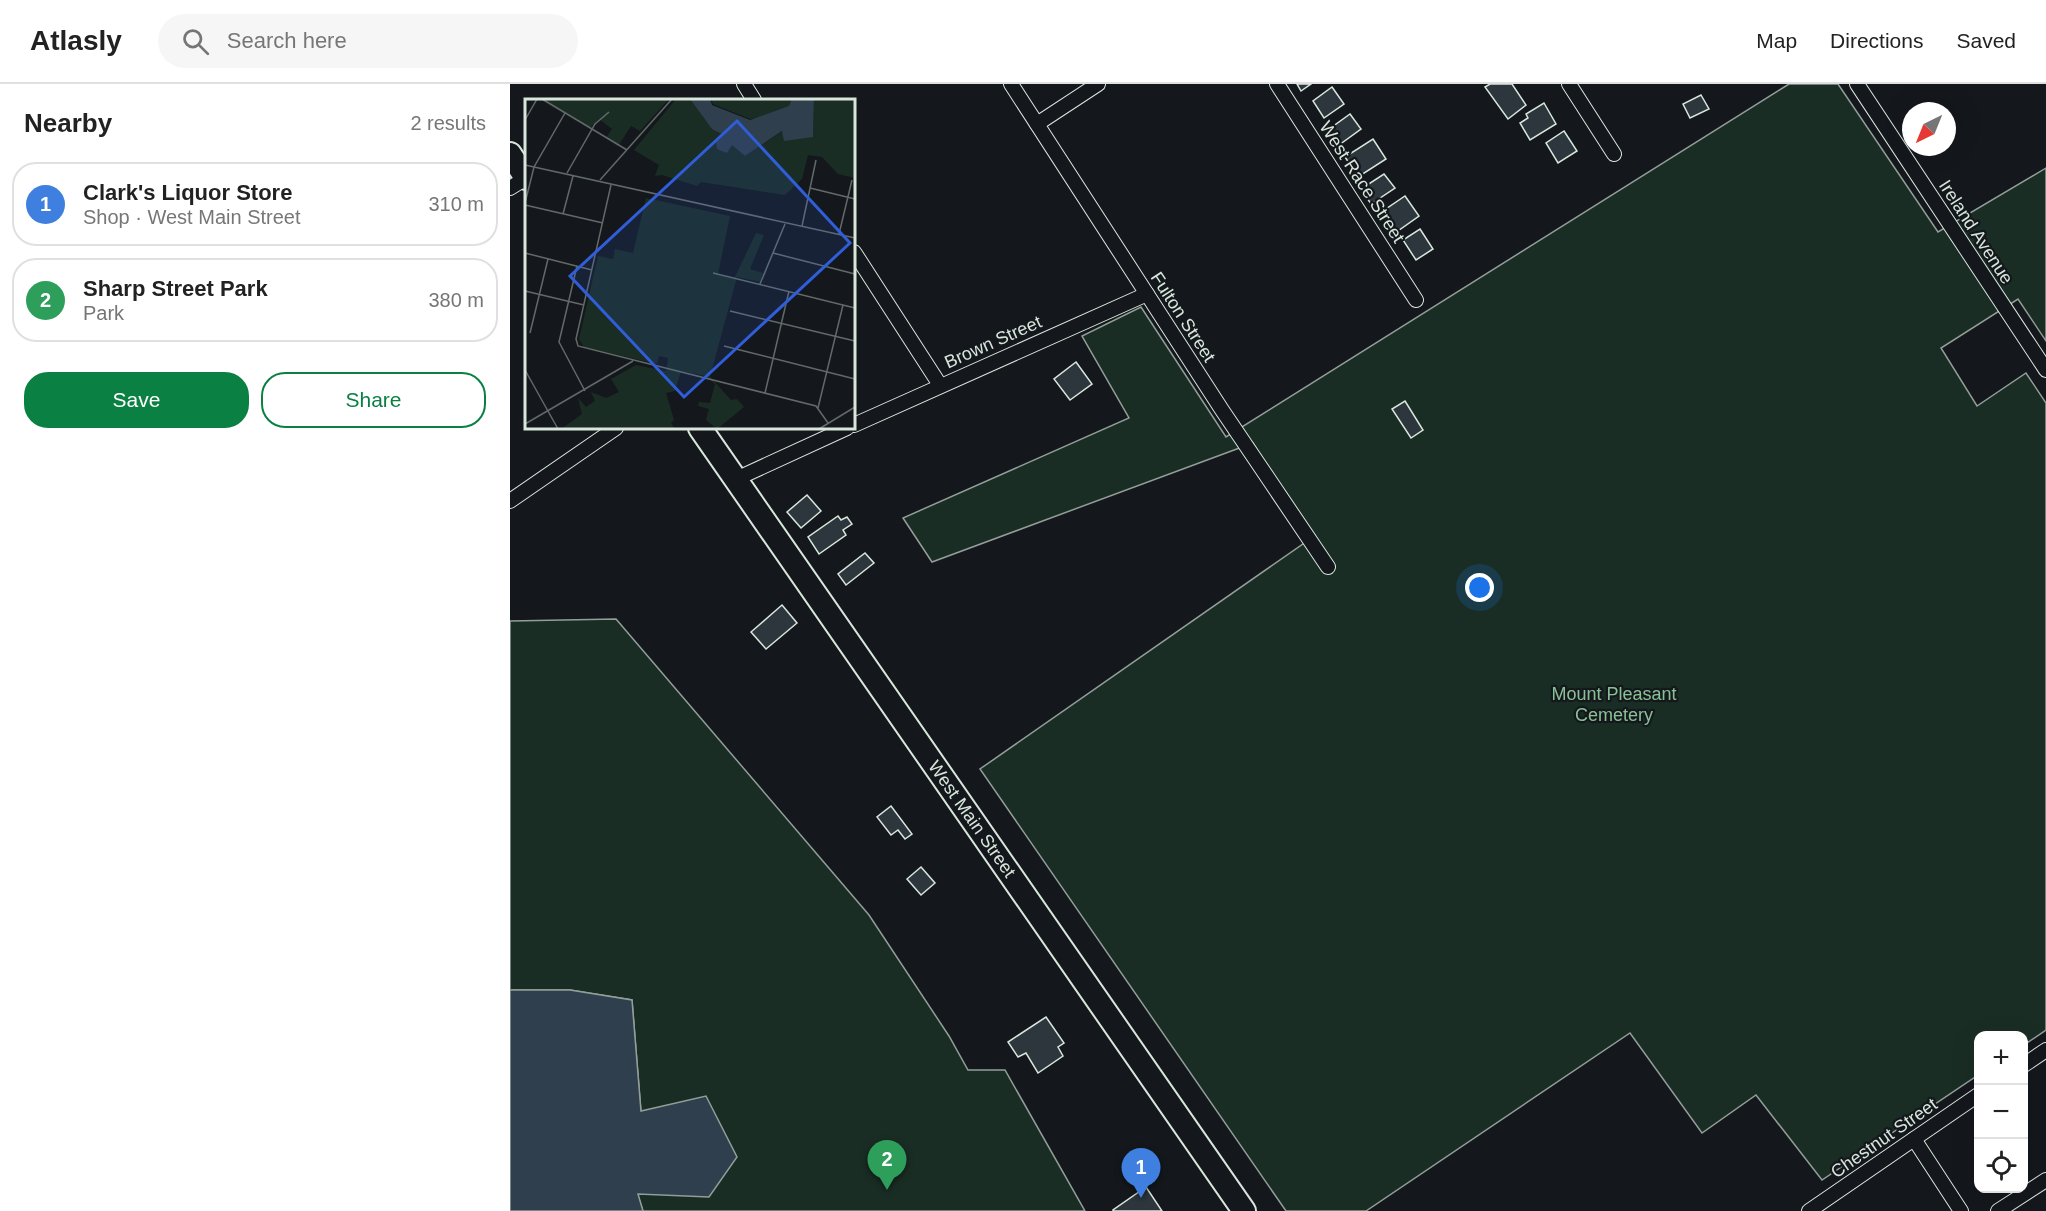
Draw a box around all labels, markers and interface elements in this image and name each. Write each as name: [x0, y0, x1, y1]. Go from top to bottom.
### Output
search box: [158, 14, 578, 68]
text: Atlasly: [30, 25, 122, 56]
icon: search: [179, 25, 212, 58]
text: Search here: [227, 28, 347, 53]
text: Map: [1756, 29, 1797, 52]
text: Directions: [1830, 29, 1923, 52]
text: Saved: [1956, 29, 2016, 52]
inset map: [525, 99, 855, 429]
north arrow: [1902, 102, 1956, 156]
text: Nearby: [24, 108, 112, 138]
text: 2 results: [410, 112, 486, 134]
street label: West Race Street: [1315, 118, 1409, 246]
street label: Ireland Avenue: [1935, 176, 2017, 288]
text: Clark's Liquor Store: [83, 180, 292, 205]
text: 1: [40, 193, 51, 215]
text: 310 m: [428, 193, 484, 215]
text: Shop · West Main Street: [83, 206, 301, 228]
street label: Fulton Street: [1147, 268, 1219, 366]
text: Sharp Street Park: [83, 276, 268, 301]
text: 2: [40, 289, 51, 311]
text: 380 m: [428, 289, 484, 311]
text: Park: [83, 302, 124, 324]
street label: Brown Street: [941, 312, 1045, 372]
button: Save: [24, 372, 249, 428]
button: Share: [261, 372, 486, 428]
your location: [1465, 573, 1494, 602]
park label: Mount Pleasant Cemetery: [1551, 684, 1677, 725]
street label: West Main Street: [924, 757, 1020, 881]
map controls: [1974, 1031, 2028, 1193]
button: +: [1974, 1031, 2028, 1085]
button: −: [1974, 1085, 2028, 1139]
street label: Chestnut Street: [1827, 1094, 1941, 1182]
button: locate: [1974, 1139, 2028, 1193]
pin: 2: [868, 1140, 907, 1190]
pin: 1: [1122, 1148, 1160, 1198]

